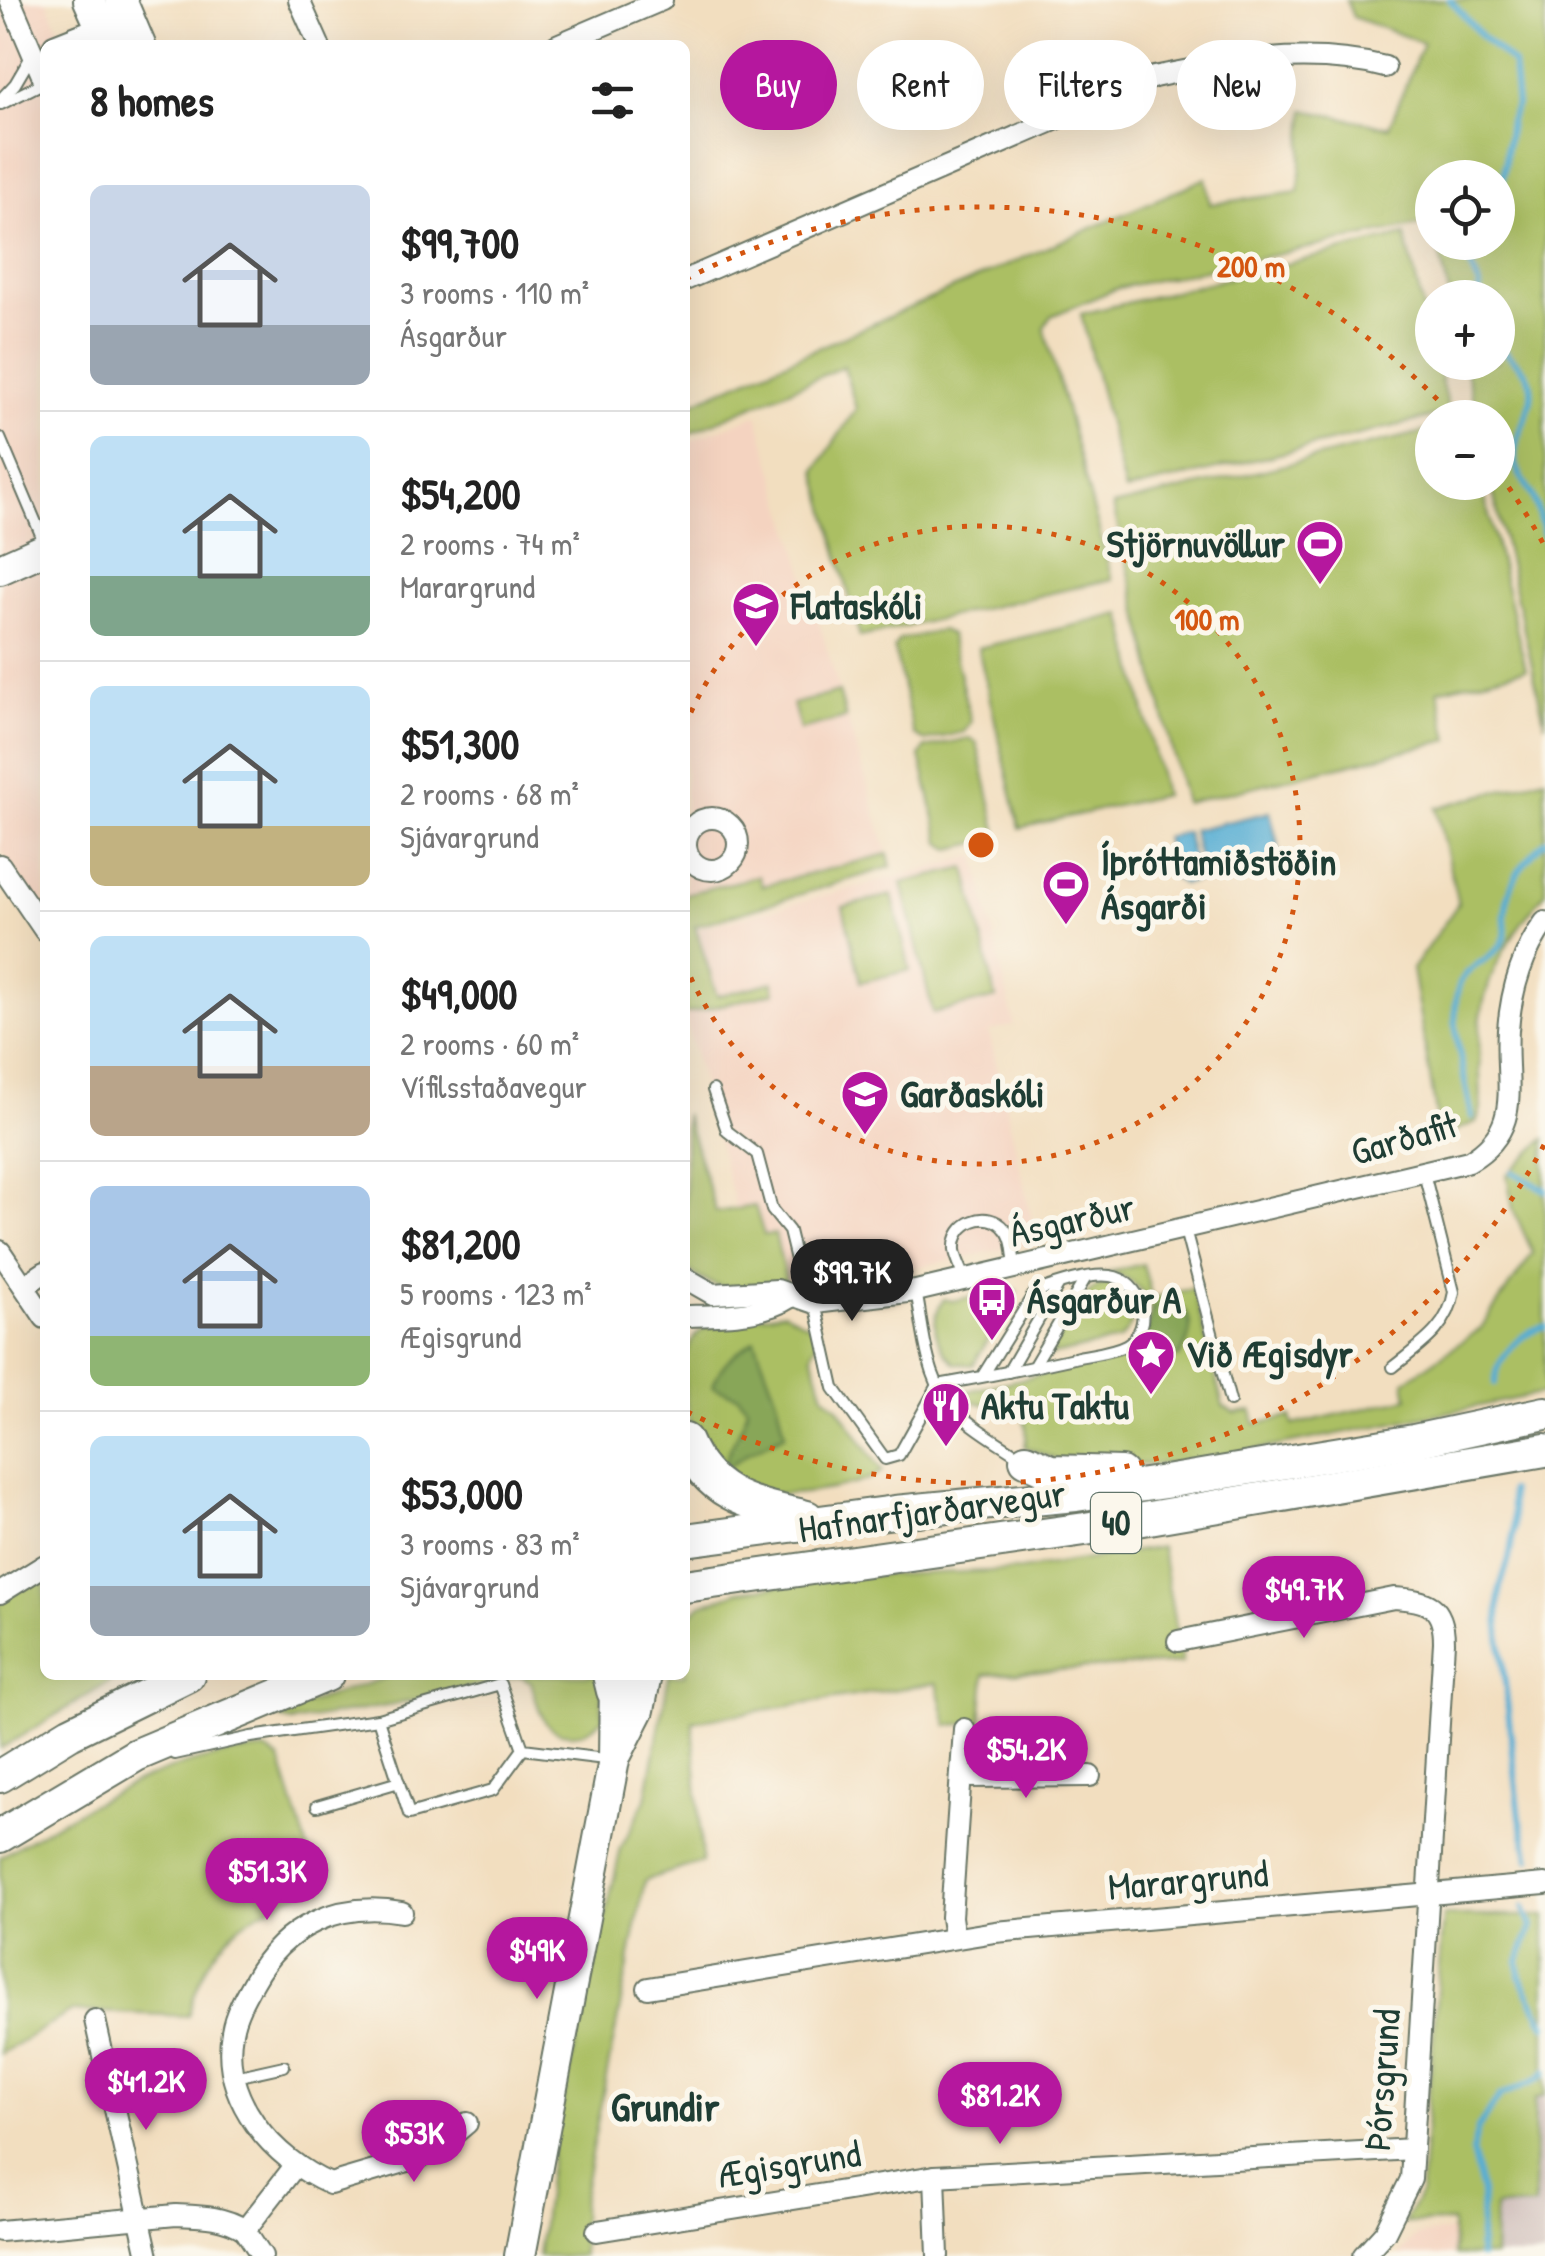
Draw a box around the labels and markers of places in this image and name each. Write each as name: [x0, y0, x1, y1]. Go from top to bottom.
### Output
place label: Stjörnuvöllur: [1107, 517, 1285, 569]
sports icon: Stjörnuvöllur: [1294, 518, 1346, 586]
place label: Flataskóli: [790, 579, 923, 631]
school or university icon: Flataskóli: [730, 580, 782, 648]
centre of rings: [963, 827, 999, 863]
place label: Íþróttamiðstöðin Ásgarði: [1101, 835, 1336, 932]
sports icon: Íþróttamiðstöðin Ásgarði: [1040, 858, 1092, 926]
place label: Garðaskóli: [900, 1067, 1045, 1119]
school or university icon: Garðaskóli: [839, 1068, 891, 1136]
pin: $99.7K: [771, 1239, 933, 1324]
place label: Ásgarður A: [1027, 1273, 1182, 1326]
bus stop icon: Ásgarður A: [966, 1274, 1018, 1342]
place label: Við Ægisdyr: [1186, 1327, 1353, 1380]
place icon: Við Ægisdyr: [1125, 1328, 1177, 1396]
place label: Aktu Taktu: [981, 1379, 1130, 1431]
restaurant icon: Aktu Taktu: [920, 1380, 972, 1448]
pin: $49.7K: [1223, 1556, 1385, 1641]
pin: $54.2K: [945, 1716, 1107, 1801]
pin: $51.3K: [186, 1838, 348, 1923]
pin: $49K: [478, 1917, 596, 2002]
pin: $41.2K: [65, 2048, 227, 2133]
pin: $81.2K: [919, 2062, 1081, 2147]
pin: $53K: [355, 2100, 473, 2185]

